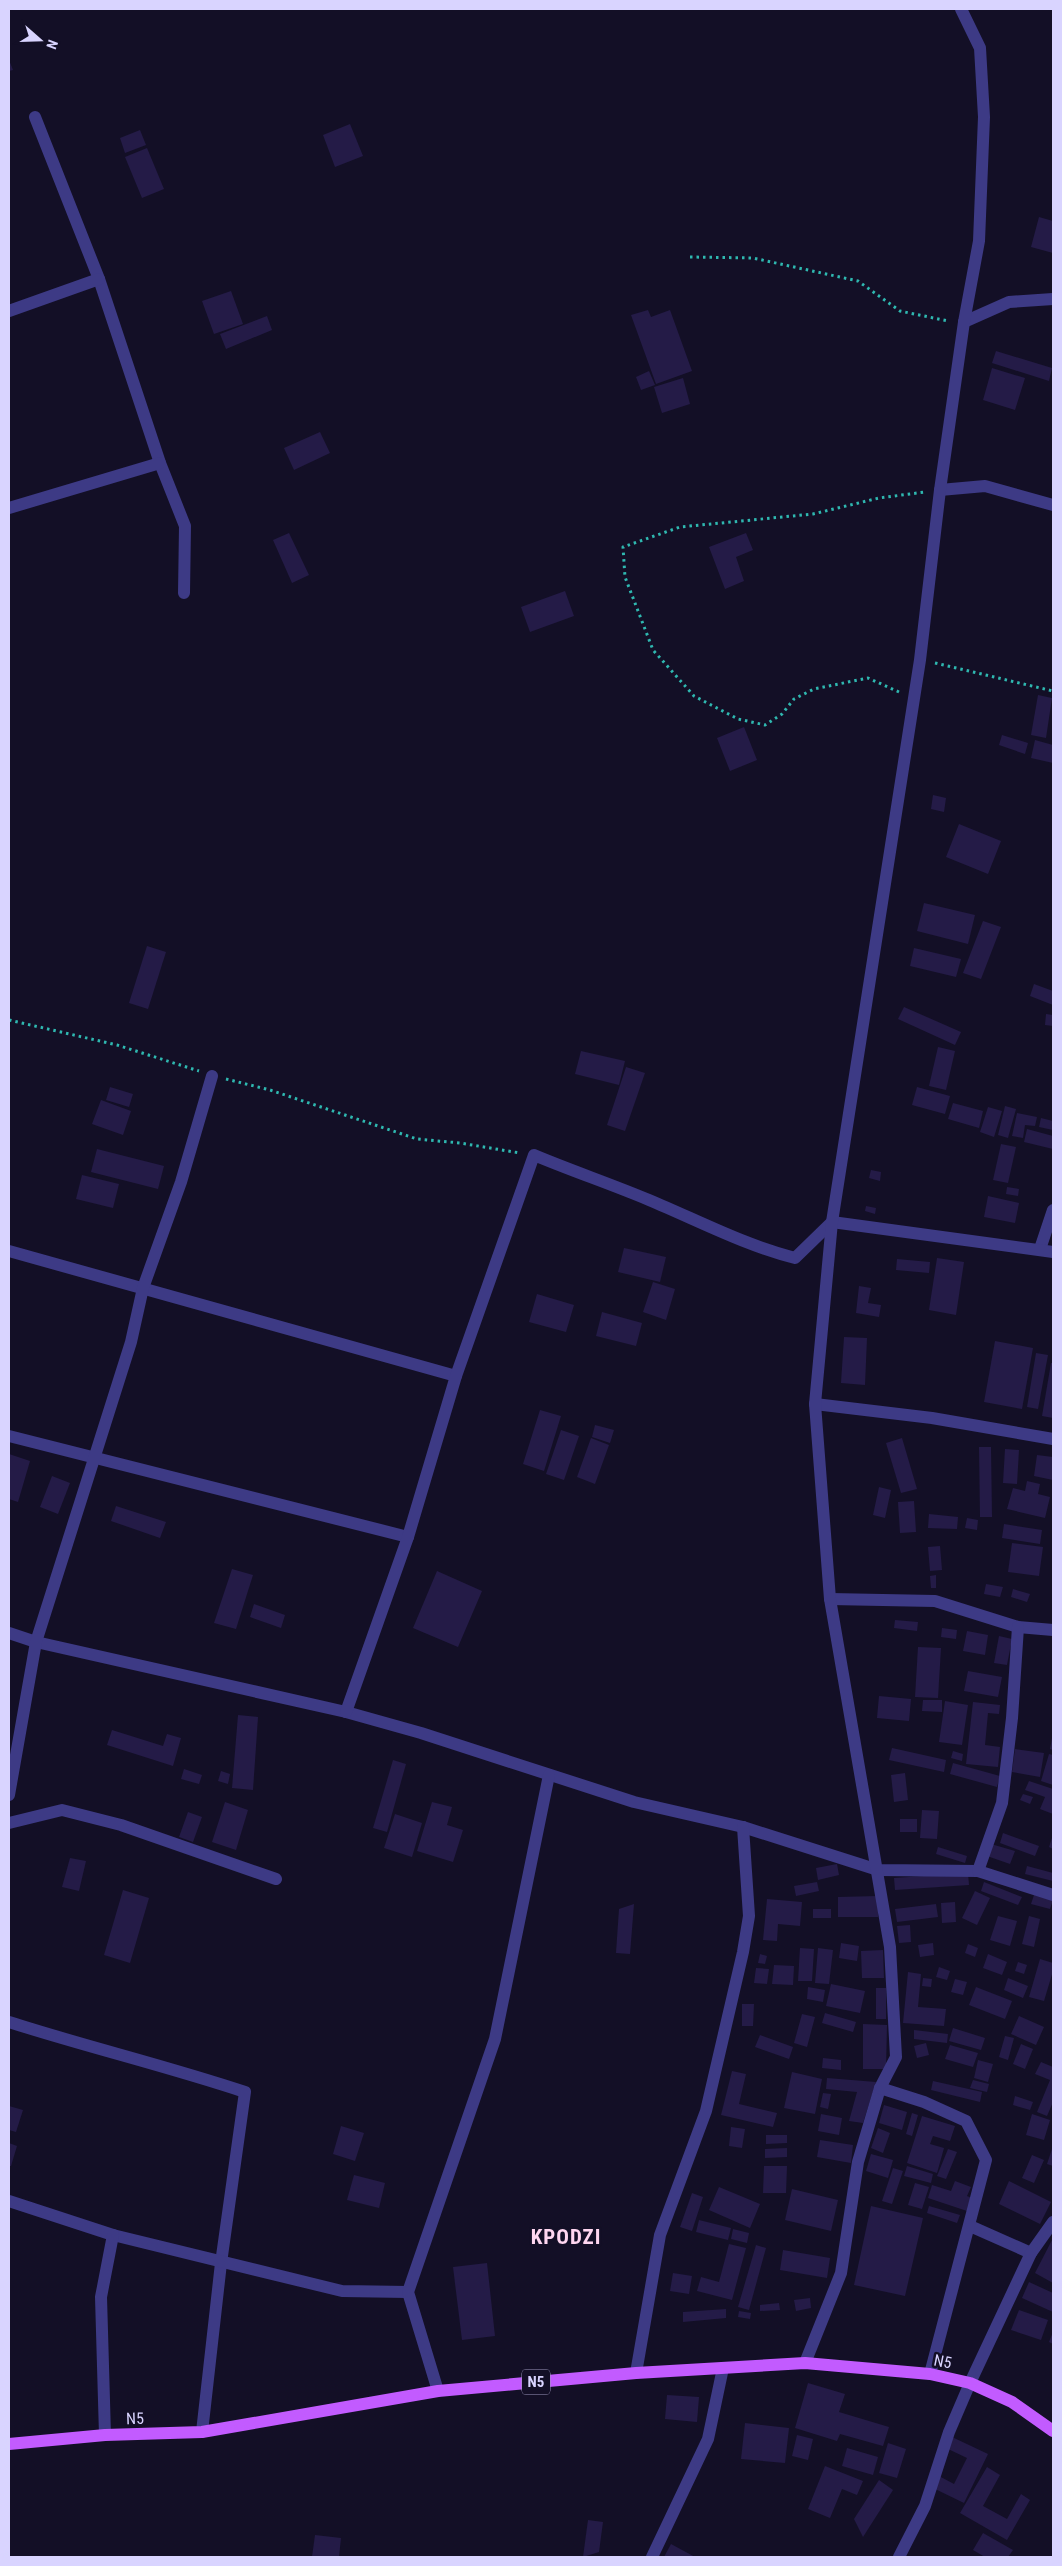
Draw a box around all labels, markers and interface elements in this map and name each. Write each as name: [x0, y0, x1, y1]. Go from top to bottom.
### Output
north arrow: [15, 15, 65, 65]
text: N: [43, 38, 61, 51]
district label: KPODZI: [531, 2225, 601, 2249]
street label: N5: [932, 2350, 954, 2373]
road number: N5: [522, 2370, 550, 2394]
street label: N5: [126, 2409, 144, 2428]

